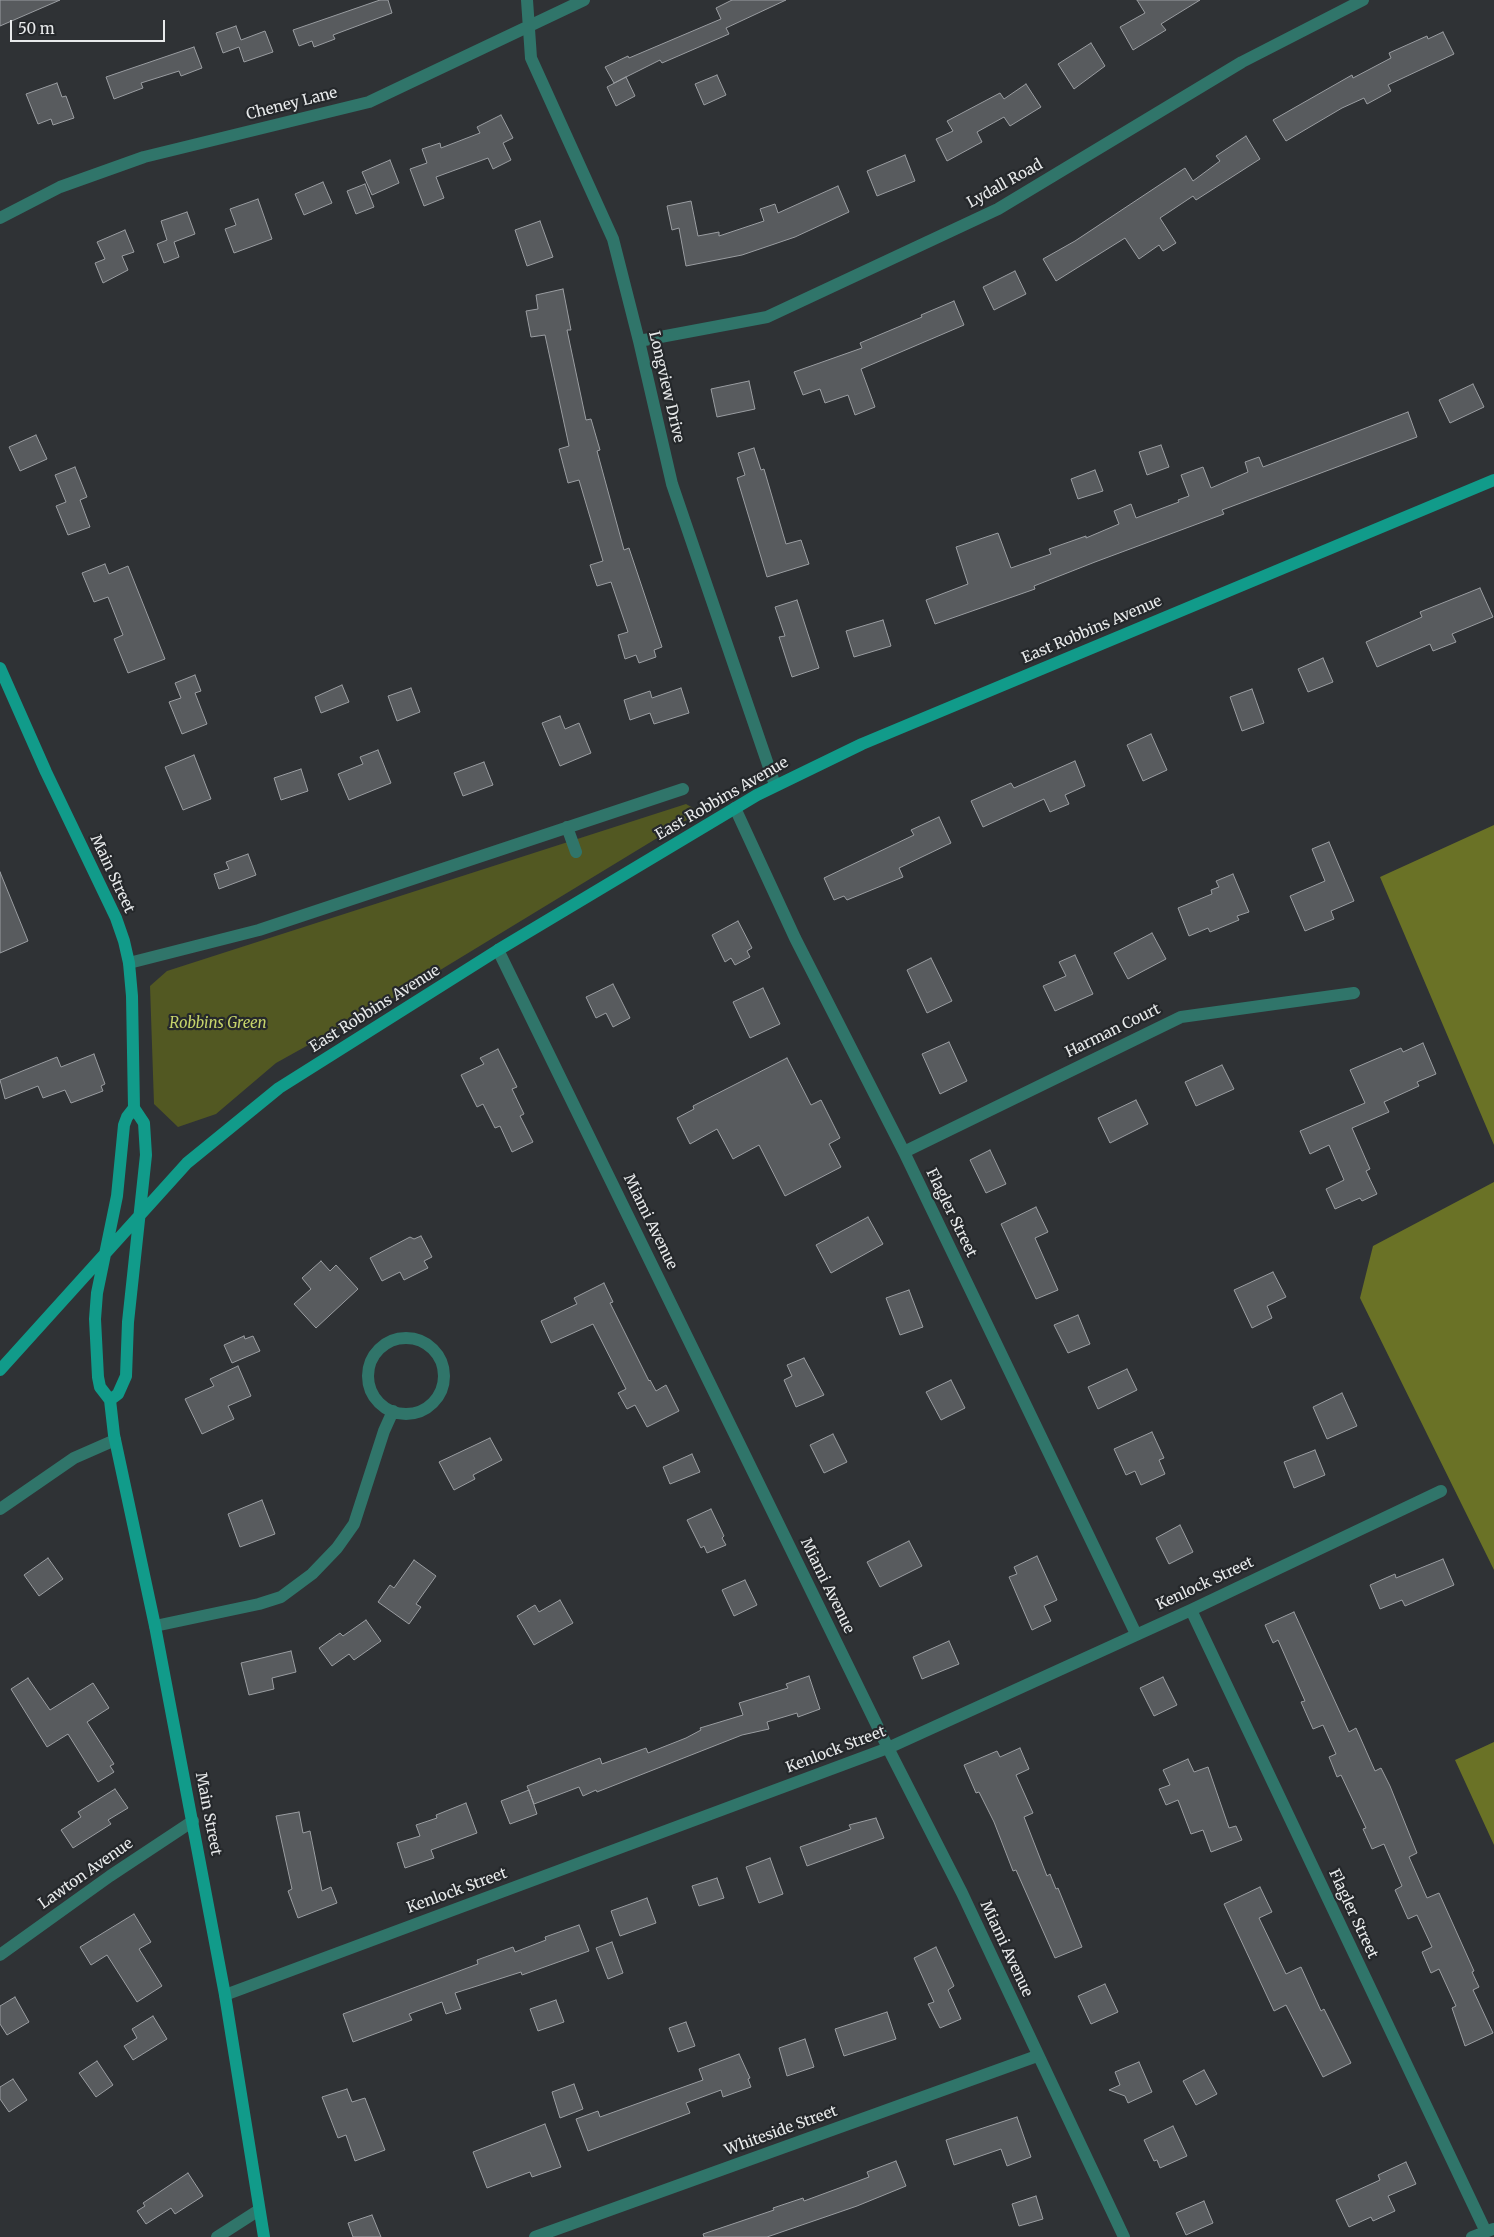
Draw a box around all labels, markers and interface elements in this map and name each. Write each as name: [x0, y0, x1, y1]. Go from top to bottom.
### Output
scale bar: [12, 10, 168, 42]
text: 50 m: [18, 19, 55, 38]
street label: Cheney Lane: [245, 84, 339, 124]
street label: Lydall Road: [964, 156, 1046, 212]
street label: Longview Drive: [644, 329, 688, 445]
street label: East Robbins Avenue: [1019, 592, 1165, 668]
street label: East Robbins Avenue: [652, 754, 792, 844]
street label: Main Street: [86, 832, 138, 916]
street label: East Robbins Avenue: [307, 962, 443, 1056]
street label: Harman Court: [1063, 1000, 1163, 1062]
park label: Robbins Green: [169, 1015, 267, 1033]
street label: Flagler Street: [922, 1166, 980, 1260]
street label: Miami Avenue: [619, 1171, 681, 1273]
street label: Miami Avenue: [796, 1535, 858, 1637]
street label: Kenlock Street: [1153, 1554, 1257, 1614]
street label: Kenlock Street: [784, 1723, 888, 1777]
street label: Main Street: [191, 1771, 225, 1857]
street label: Lawton Avenue: [35, 1835, 137, 1913]
street label: Kenlock Street: [404, 1865, 510, 1917]
street label: Flagler Street: [1324, 1866, 1382, 1962]
street label: Miami Avenue: [976, 1898, 1036, 2000]
street label: Whiteside Street: [722, 2102, 840, 2160]

